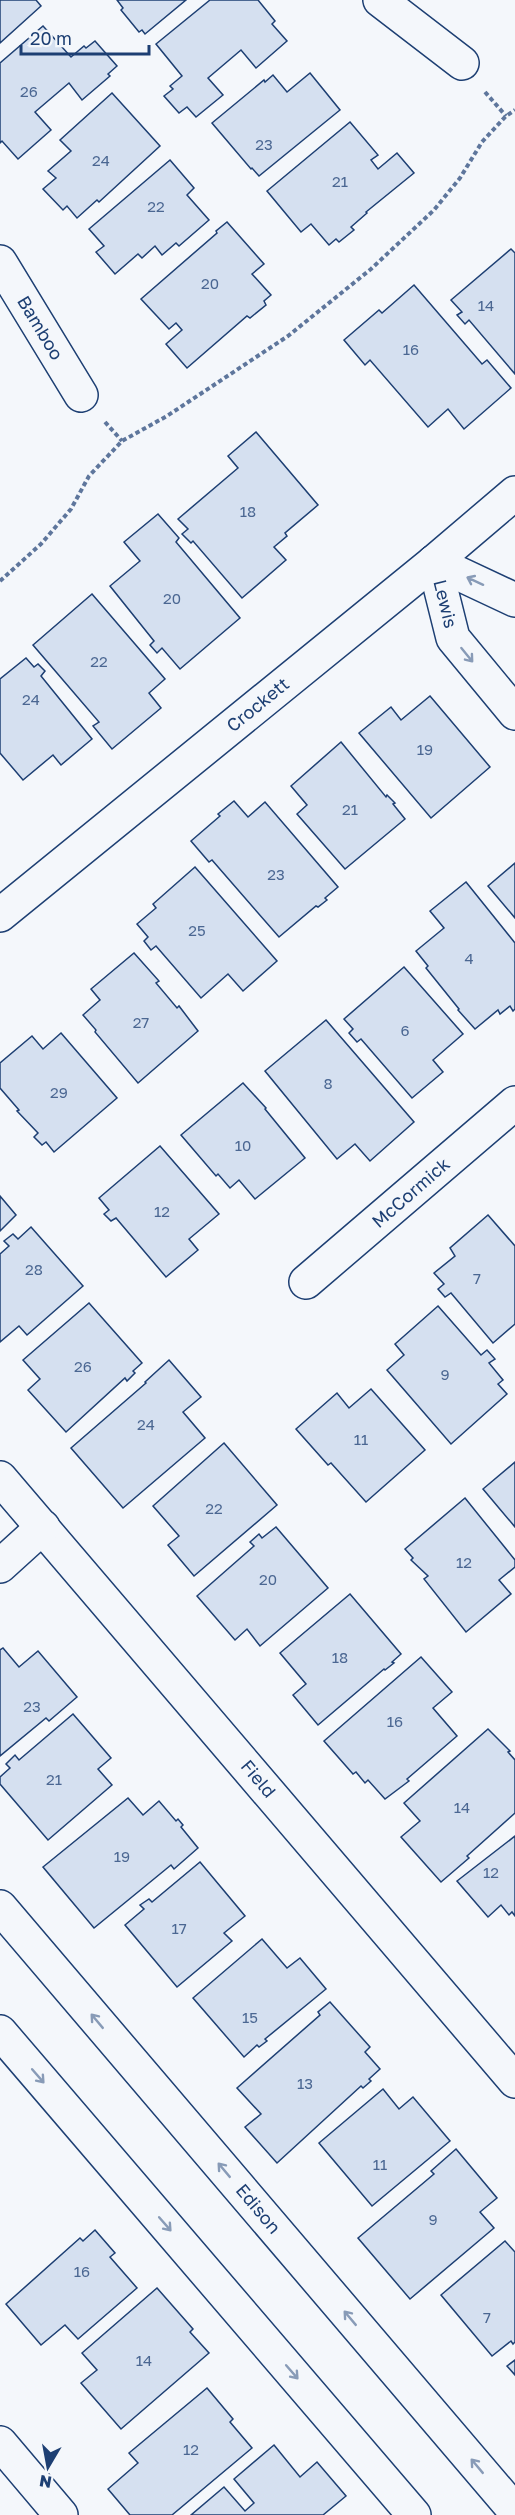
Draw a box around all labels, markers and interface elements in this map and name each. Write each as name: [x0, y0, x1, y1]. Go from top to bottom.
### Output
scale bar: [21, 18, 148, 56]
text: 20 m: [30, 27, 72, 49]
house number: 26: [20, 82, 38, 100]
house number: 23: [255, 135, 273, 153]
house number: 24: [92, 151, 110, 169]
house number: 21: [332, 172, 348, 190]
house number: 22: [147, 197, 165, 215]
house number: 20: [201, 274, 219, 292]
street label: Bamboo: [13, 291, 69, 364]
house number: 14: [478, 296, 494, 314]
house number: 16: [403, 340, 419, 358]
house number: 18: [240, 502, 256, 520]
one-way arrow: [466, 575, 484, 587]
street label: Lewis: [429, 577, 463, 630]
house number: 20: [163, 589, 181, 607]
one-way arrow: [460, 647, 474, 662]
house number: 22: [90, 652, 108, 670]
street label: Crockett: [222, 672, 293, 736]
house number: 24: [22, 690, 40, 708]
house number: 19: [417, 740, 433, 758]
house number: 21: [342, 800, 358, 818]
house number: 23: [267, 865, 285, 883]
house number: 25: [188, 921, 206, 939]
house number: 4: [464, 949, 474, 967]
house number: 27: [133, 1013, 149, 1031]
house number: 6: [400, 1021, 410, 1039]
house number: 8: [323, 1074, 333, 1092]
house number: 29: [50, 1083, 68, 1101]
house number: 10: [235, 1136, 251, 1154]
street label: McCormick: [367, 1152, 454, 1232]
house number: 12: [154, 1202, 170, 1220]
house number: 28: [25, 1260, 43, 1278]
house number: 7: [473, 1269, 481, 1287]
house number: 26: [74, 1357, 92, 1375]
house number: 9: [440, 1365, 450, 1383]
house number: 24: [137, 1415, 155, 1433]
house number: 11: [354, 1430, 368, 1448]
house number: 22: [205, 1499, 223, 1517]
house number: 12: [456, 1553, 472, 1571]
house number: 20: [259, 1570, 277, 1588]
house number: 18: [332, 1648, 348, 1666]
house number: 23: [23, 1697, 41, 1715]
house number: 16: [387, 1712, 403, 1730]
street label: Field: [237, 1755, 281, 1802]
house number: 21: [46, 1770, 62, 1788]
house number: 14: [454, 1798, 470, 1816]
house number: 19: [114, 1847, 130, 1865]
house number: 12: [483, 1863, 499, 1881]
house number: 17: [171, 1919, 187, 1937]
house number: 15: [242, 2008, 258, 2026]
one-way arrow: [91, 2013, 104, 2029]
one-way arrow: [31, 2068, 45, 2083]
house number: 13: [297, 2074, 313, 2092]
house number: 11: [373, 2155, 387, 2173]
one-way arrow: [217, 2163, 231, 2178]
street label: Edison: [232, 2179, 286, 2238]
house number: 9: [428, 2210, 438, 2228]
one-way arrow: [158, 2216, 172, 2231]
house number: 16: [74, 2262, 90, 2280]
house number: 7: [483, 2308, 491, 2326]
one-way arrow: [344, 2310, 357, 2326]
house number: 14: [136, 2351, 152, 2369]
one-way arrow: [285, 2364, 299, 2379]
north arrow: [18, 2437, 78, 2497]
house number: 12: [183, 2440, 199, 2458]
one-way arrow: [470, 2459, 484, 2474]
text: N: [38, 2471, 53, 2493]

